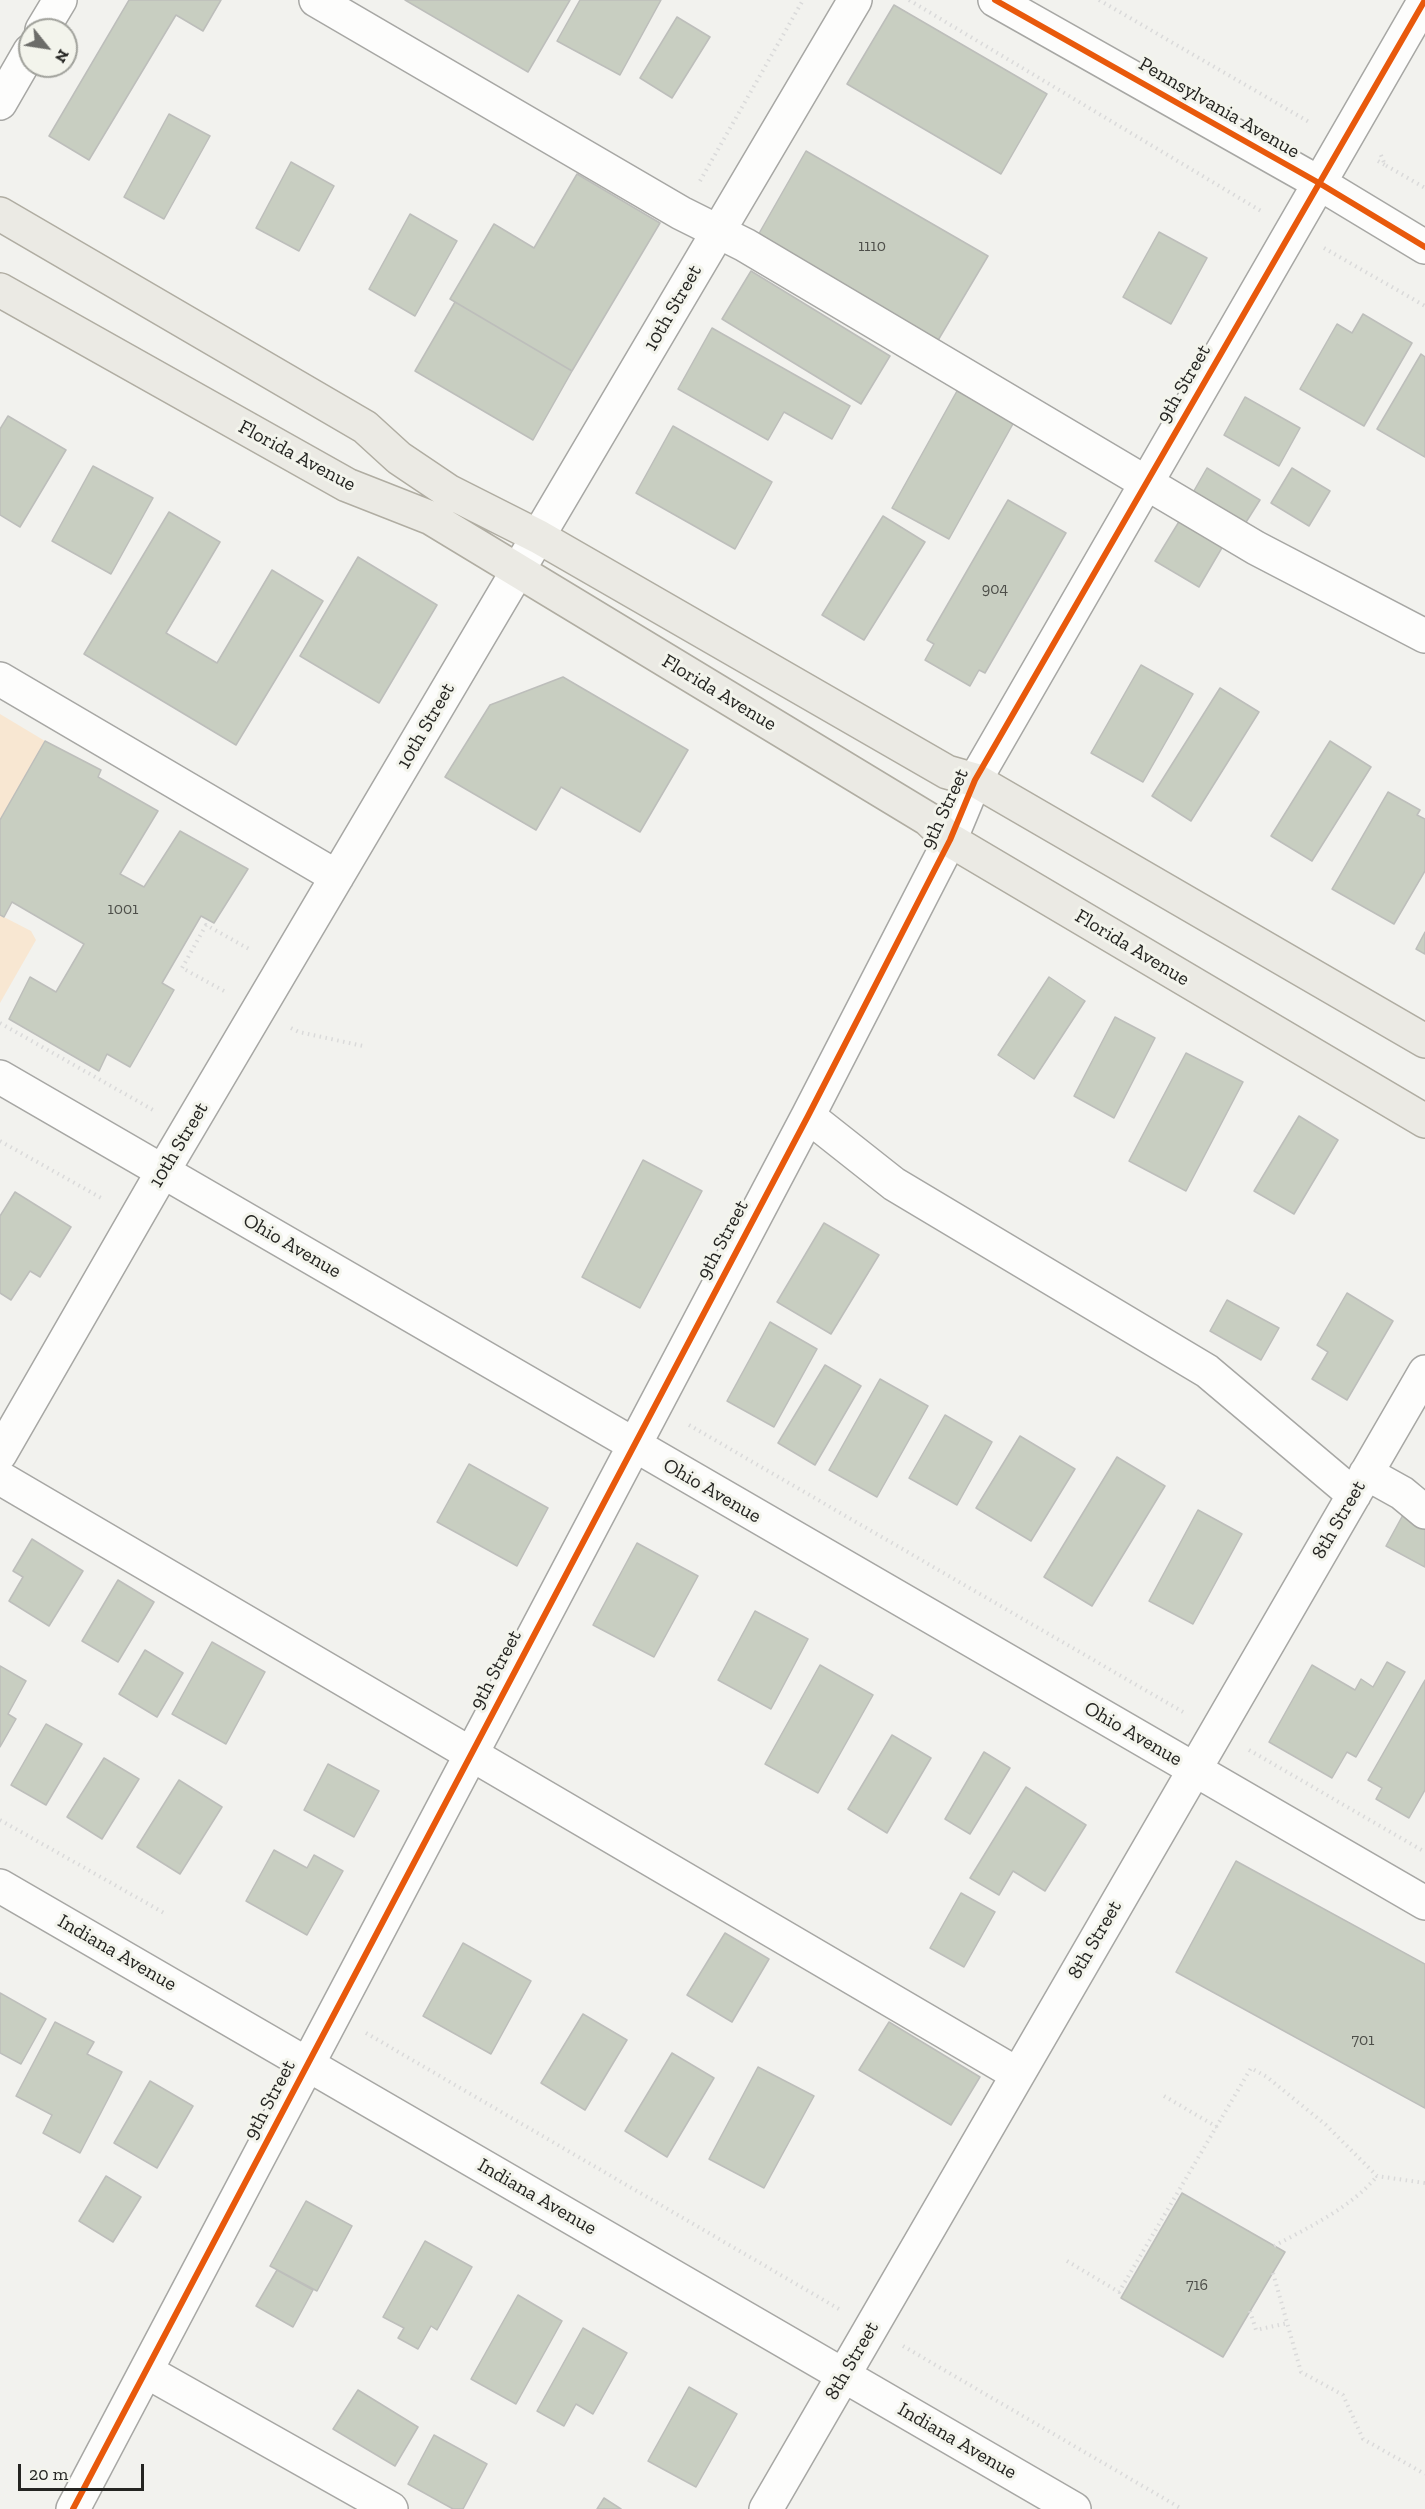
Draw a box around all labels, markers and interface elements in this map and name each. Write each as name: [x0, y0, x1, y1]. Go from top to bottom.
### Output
north arrow: [18, 18, 78, 78]
text: N: [51, 46, 74, 66]
street label: Pennsylvania Avenue: [1134, 52, 1304, 164]
house number: 1110: [858, 236, 886, 256]
street label: 10th Street: [639, 261, 707, 355]
street label: 9th Street: [1152, 341, 1216, 427]
street label: Florida Avenue: [234, 415, 360, 497]
house number: 904: [982, 579, 1008, 599]
street label: Florida Avenue: [657, 649, 781, 737]
street label: 10th Street: [392, 679, 460, 773]
street label: 9th Street: [916, 765, 974, 853]
house number: 1001: [108, 899, 138, 919]
street label: Florida Avenue: [1070, 904, 1194, 992]
street label: 10th Street: [144, 1098, 214, 1192]
street label: 9th Street: [692, 1196, 754, 1284]
street label: Ohio Avenue: [239, 1208, 345, 1284]
street label: Ohio Avenue: [659, 1453, 765, 1529]
street label: 8th Street: [1307, 1476, 1371, 1564]
street label: 9th Street: [465, 1626, 527, 1714]
street label: Ohio Avenue: [1080, 1696, 1186, 1772]
street label: 8th Street: [1063, 1896, 1127, 1984]
street label: Indiana Avenue: [53, 1909, 181, 1997]
house number: 701: [1352, 2030, 1374, 2050]
street label: 9th Street: [239, 2056, 301, 2144]
street label: Indiana Avenue: [473, 2153, 601, 2241]
house number: 716: [1186, 2275, 1208, 2295]
street label: 8th Street: [820, 2317, 884, 2405]
street label: Indiana Avenue: [893, 2397, 1021, 2485]
scale bar: [21, 2452, 147, 2490]
text: 20 m: [29, 2463, 68, 2485]

